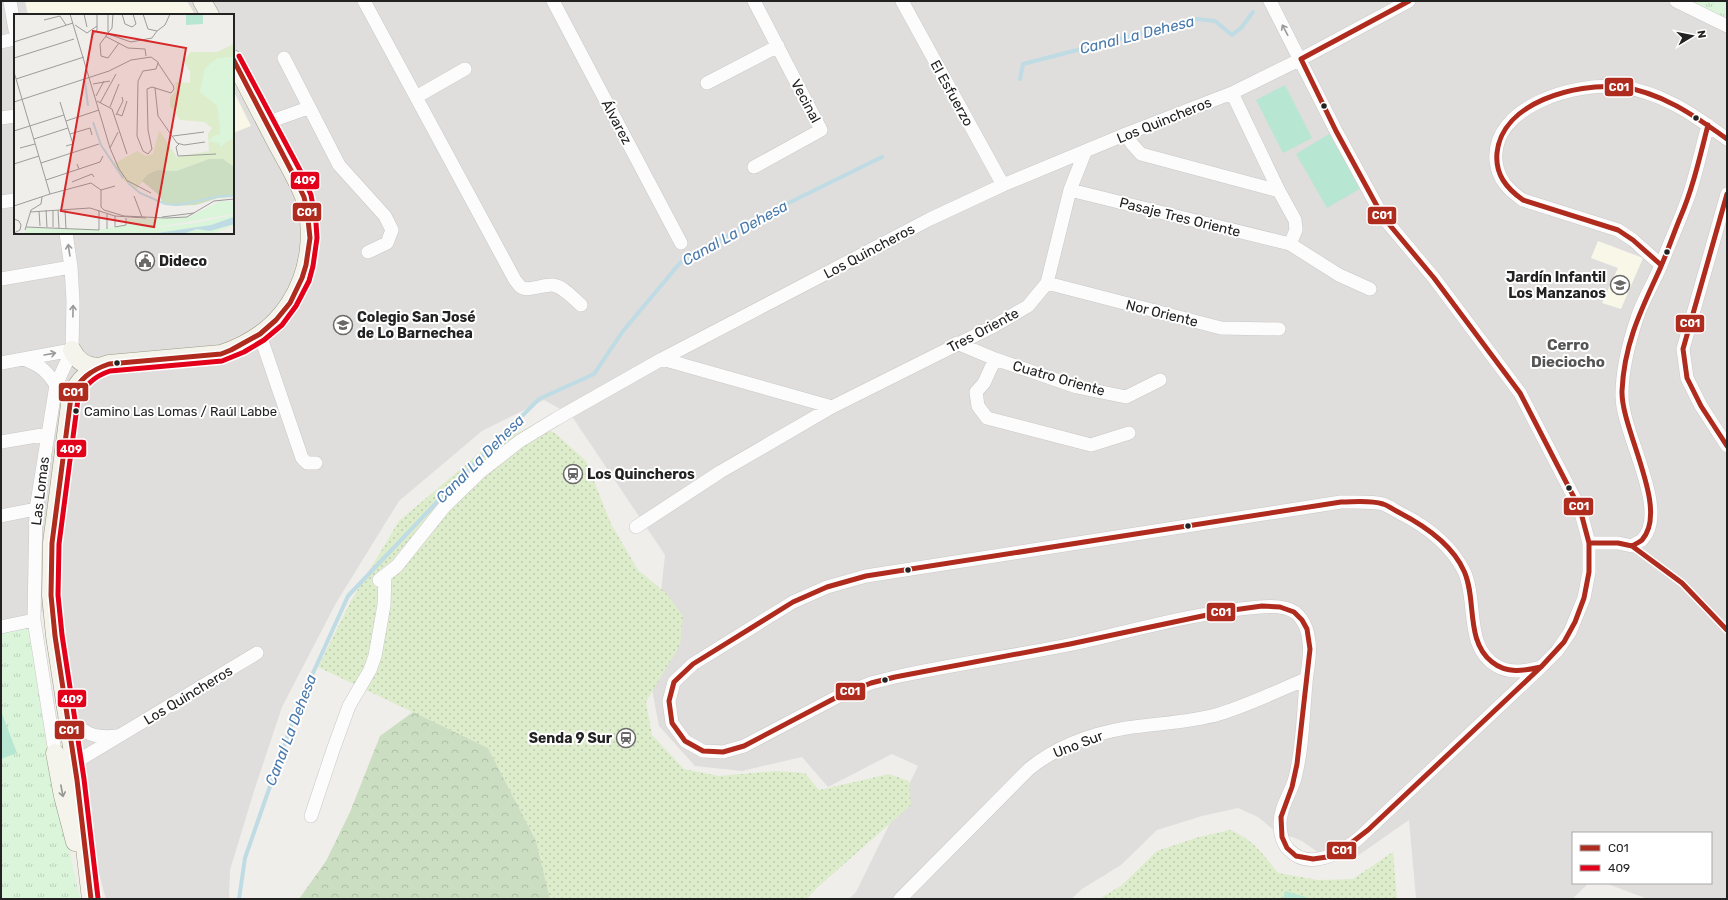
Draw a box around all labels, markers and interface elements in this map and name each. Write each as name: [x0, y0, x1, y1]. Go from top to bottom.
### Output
water label: Canal La Dehesa: [1078, 12, 1196, 58]
inset map: [14, 14, 234, 234]
north arrow: [1672, 16, 1712, 56]
one-way arrow: [1281, 24, 1288, 36]
text: N: [1694, 29, 1708, 39]
street label: El Esfuerzo: [926, 57, 977, 129]
street label: Vecinal: [787, 76, 824, 126]
line badge: C01: [1604, 77, 1634, 97]
text: C01: [1609, 81, 1629, 94]
street label: Los Quincheros: [1114, 94, 1214, 147]
street label: Álvarez: [598, 97, 636, 147]
unlabelled marker: [1319, 101, 1329, 111]
unlabelled marker: [1691, 113, 1701, 123]
line badge: 409: [290, 171, 320, 190]
text: 409: [294, 174, 316, 187]
street label: Pasaje Tres Oriente: [1117, 194, 1242, 241]
water label: Canal La Dehesa: [679, 197, 791, 269]
line badge: C01: [292, 202, 322, 222]
text: C01: [297, 206, 317, 219]
line badge: C01: [1367, 206, 1397, 225]
text: C01: [1372, 209, 1392, 222]
street label: Los Quincheros: [821, 220, 918, 283]
one-way arrow: [64, 244, 72, 257]
unlabelled marker: [1662, 247, 1672, 257]
public building icon: Dideco: [134, 250, 156, 272]
place label: Dideco: [159, 253, 207, 270]
place label: Jardín Infantil Los Manzanos: [1506, 269, 1606, 302]
school or university icon: Jardín Infantil Los Manzanos: [1609, 274, 1631, 296]
street label: Nor Oriente: [1124, 296, 1200, 331]
street label: Tres Oriente: [945, 304, 1022, 356]
one-way arrow: [69, 305, 77, 318]
place label: Colegio San José de Lo Barnechea: [357, 309, 476, 342]
school or university icon: Colegio San José de Lo Barnechea: [332, 314, 354, 336]
line badge: C01: [1675, 314, 1705, 333]
text: C01: [1680, 317, 1700, 330]
district label: Cerro Dieciocho: [1531, 336, 1605, 371]
one-way arrow: [43, 350, 56, 358]
street label: Cuatro Oriente: [1011, 357, 1107, 400]
unlabelled marker: [112, 358, 122, 368]
line badge: C01: [58, 382, 89, 402]
text: C01: [63, 386, 83, 399]
place label: Camino Las Lomas / Raúl Labbe: [84, 404, 277, 419]
marker: Camino Las Lomas / Raúl Labbe: [71, 406, 81, 416]
water label: Canal La Dehesa: [432, 411, 528, 507]
line badge: 409: [56, 439, 87, 458]
text: 409: [60, 443, 82, 456]
street label: Las Lomas: [28, 456, 53, 526]
station icon: Los Quincheros: [562, 463, 584, 485]
place label: Los Quincheros: [587, 466, 695, 483]
unlabelled marker: [1564, 483, 1574, 493]
line badge: C01: [1563, 497, 1594, 516]
text: C01: [1569, 500, 1589, 513]
unlabelled marker: [1183, 521, 1193, 531]
unlabelled marker: [903, 565, 913, 575]
line badge: C01: [1206, 602, 1236, 622]
text: C01: [1211, 606, 1231, 619]
street label: Los Quincheros: [141, 662, 236, 729]
water label: Canal La Dehesa: [262, 672, 321, 788]
unlabelled marker: [880, 675, 890, 685]
line badge: C01: [835, 682, 866, 701]
text: C01: [840, 685, 860, 698]
line badge: 409: [57, 689, 87, 708]
text: 409: [61, 693, 83, 706]
line badge: C01: [54, 720, 85, 740]
text: C01: [59, 724, 79, 737]
station icon: Senda 9 Sur: [615, 727, 637, 749]
street label: Uno Sur: [1051, 727, 1106, 762]
place label: Senda 9 Sur: [529, 730, 613, 747]
one-way arrow: [58, 784, 66, 797]
legend: [1572, 832, 1712, 884]
line badge: C01: [1326, 841, 1357, 860]
text: C01: [1608, 841, 1629, 855]
text: C01: [1332, 844, 1352, 857]
text: 409: [1608, 861, 1630, 875]

